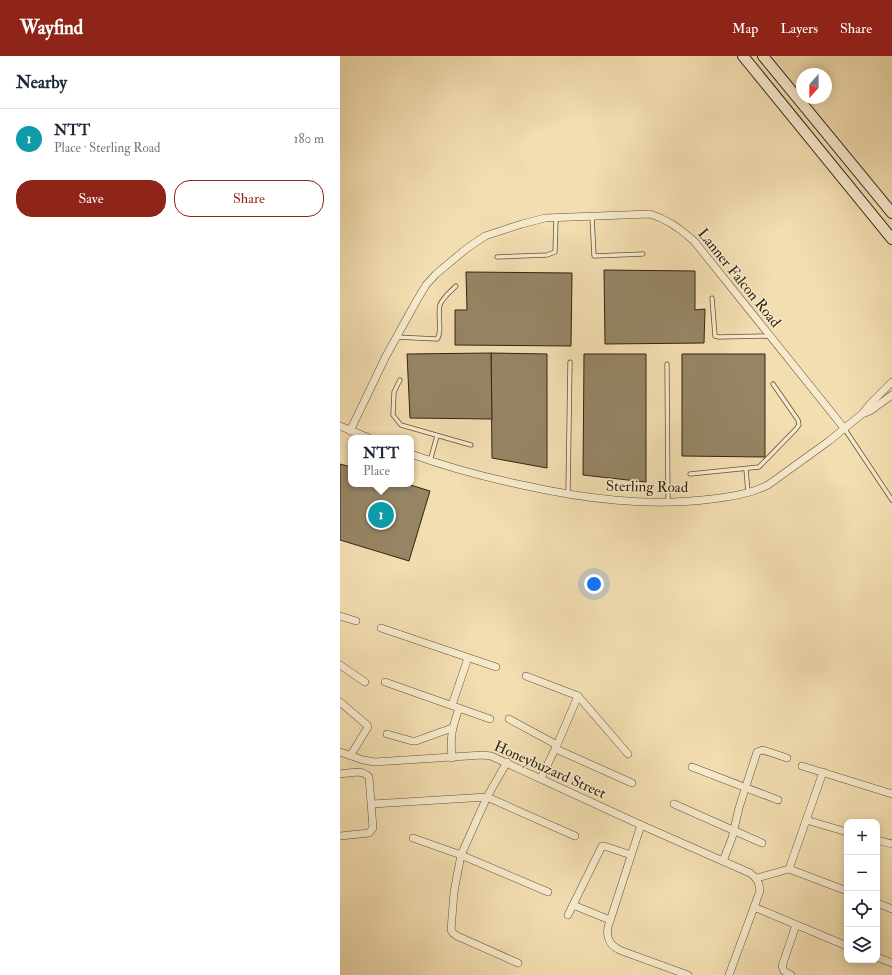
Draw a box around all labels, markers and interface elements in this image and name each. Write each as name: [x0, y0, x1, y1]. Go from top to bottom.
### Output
text: Wayfind: [20, 16, 83, 40]
text: Map: [732, 20, 758, 37]
text: Layers: [780, 20, 818, 37]
text: Share: [840, 20, 872, 37]
north arrow: [796, 68, 832, 104]
text: Nearby: [16, 72, 67, 93]
text: NTT: [54, 121, 90, 140]
text: 1: [27, 131, 31, 147]
text: 180 m: [294, 131, 324, 147]
text: Place · Sterling Road: [54, 140, 160, 156]
button: Save: [16, 180, 166, 217]
button: Share: [174, 180, 324, 217]
street label: Lanner Falcon Road: [693, 225, 785, 332]
popup: [348, 435, 414, 487]
text: NTT: [363, 444, 399, 463]
text: Place: [363, 463, 390, 479]
street label: Sterling Road: [606, 477, 689, 497]
pin: 1: [368, 500, 394, 530]
your location: [584, 574, 604, 594]
street label: Honeybuzard Street: [491, 737, 609, 803]
map controls: [844, 819, 880, 963]
button: +: [844, 819, 880, 855]
button: −: [844, 855, 880, 891]
button: locate: [844, 891, 880, 927]
button: layers: [844, 927, 880, 963]

